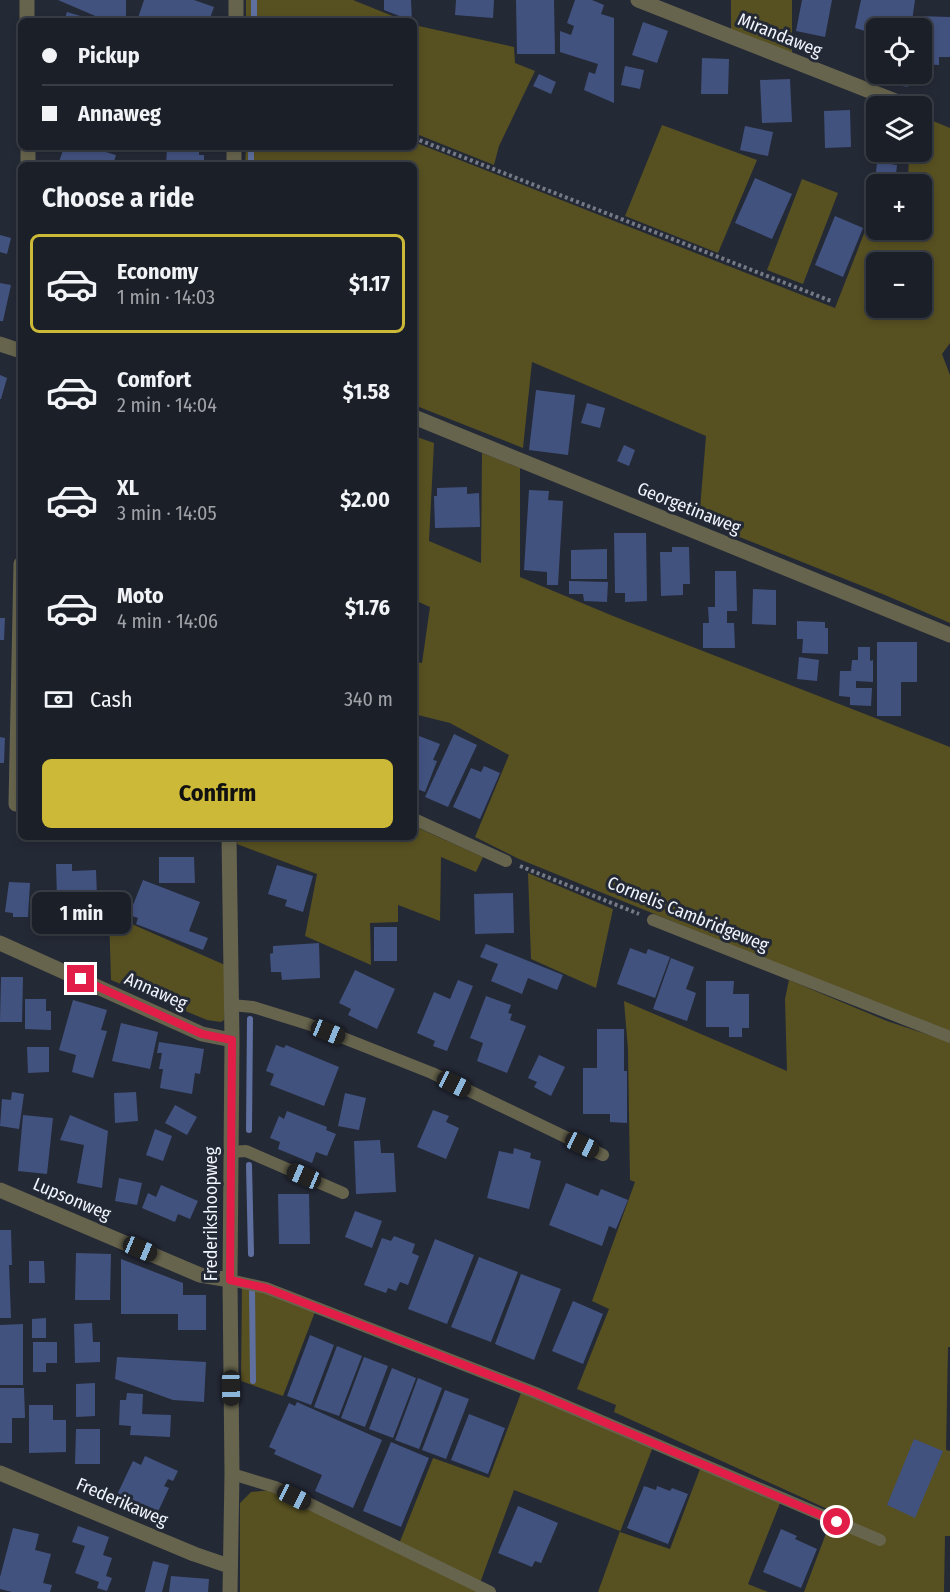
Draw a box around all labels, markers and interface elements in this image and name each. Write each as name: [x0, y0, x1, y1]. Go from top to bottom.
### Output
street label: Mirandaweg: [735, 8, 826, 62]
map controls: [866, 18, 932, 318]
button: locate: [866, 18, 932, 84]
text: Pickup: [78, 42, 140, 69]
button: layers: [866, 96, 932, 162]
text: Annaweg: [78, 100, 161, 127]
button: +: [866, 174, 932, 240]
text: Choose a ride: [42, 182, 194, 214]
button: −: [866, 252, 932, 318]
icon: car: [45, 257, 99, 311]
text: Economy: [117, 258, 198, 285]
text: $1.17: [349, 270, 390, 297]
text: 1 min · 14:03: [117, 285, 215, 309]
icon: car: [45, 365, 99, 419]
text: Comfort: [117, 366, 191, 393]
text: $1.58: [343, 378, 390, 405]
text: 2 min · 14:04: [117, 393, 217, 417]
icon: car: [45, 473, 99, 527]
text: XL: [117, 474, 139, 501]
street label: Georgetinaweg: [634, 477, 744, 539]
text: $2.00: [340, 486, 390, 513]
text: 3 min · 14:05: [117, 501, 217, 525]
icon: car: [45, 581, 99, 635]
text: Moto: [117, 582, 164, 609]
text: $1.76: [345, 594, 390, 621]
text: 4 min · 14:06: [117, 609, 218, 633]
icon: cash: [42, 683, 75, 716]
text: Cash: [90, 686, 133, 713]
text: 340 m: [344, 687, 393, 711]
button: Confirm: [42, 759, 393, 828]
street label: Cornelis Cambridgeweg: [604, 872, 772, 957]
callout: 1 min: [32, 892, 130, 934]
text: 1 min: [60, 901, 103, 925]
route end: [67, 965, 94, 992]
street label: Annaweg: [121, 967, 191, 1015]
car: [308, 1017, 348, 1047]
car: [434, 1068, 474, 1100]
car: [562, 1129, 602, 1161]
street label: Frederikshoopweg: [200, 1146, 222, 1281]
car: [284, 1161, 324, 1191]
street label: Lupsonweg: [30, 1173, 115, 1225]
car: [120, 1234, 160, 1264]
car: [222, 1370, 240, 1406]
street label: Frederikaweg: [73, 1473, 172, 1531]
car: [274, 1481, 314, 1513]
route start: [823, 1508, 850, 1535]

